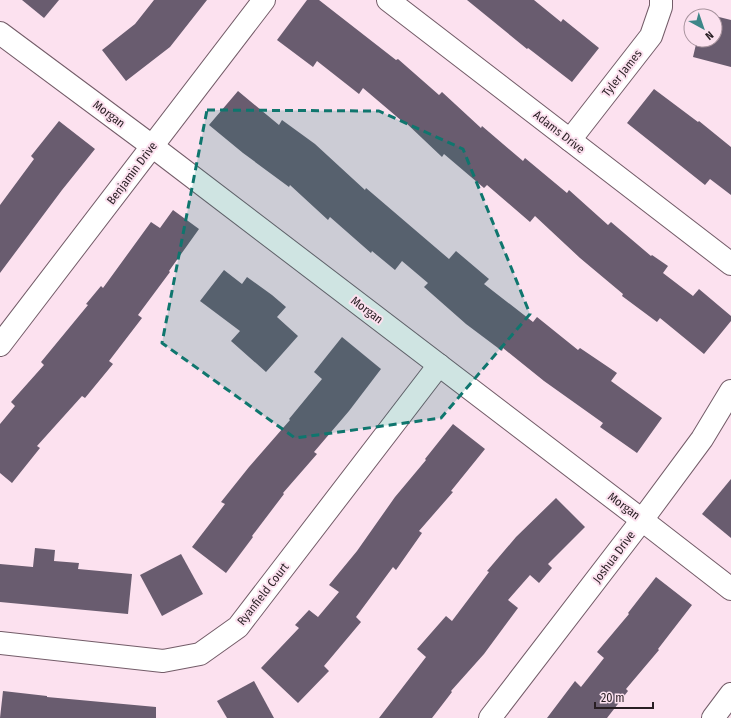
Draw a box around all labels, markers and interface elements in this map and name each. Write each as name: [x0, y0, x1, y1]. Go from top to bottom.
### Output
north arrow: [683, 8, 723, 48]
text: N: [702, 28, 716, 42]
street label: Tyler James: [599, 47, 645, 99]
street label: Morgan: [90, 97, 128, 131]
street label: Adams Drive: [531, 108, 587, 156]
street label: Benjamin Drive: [104, 139, 160, 207]
street label: Morgan: [348, 293, 386, 327]
street label: Morgan: [605, 489, 643, 523]
street label: Joshua Drive: [590, 528, 638, 586]
street label: Ryanfield Court: [234, 560, 292, 628]
scale bar: [595, 684, 653, 710]
text: 20 m: [601, 691, 625, 705]

